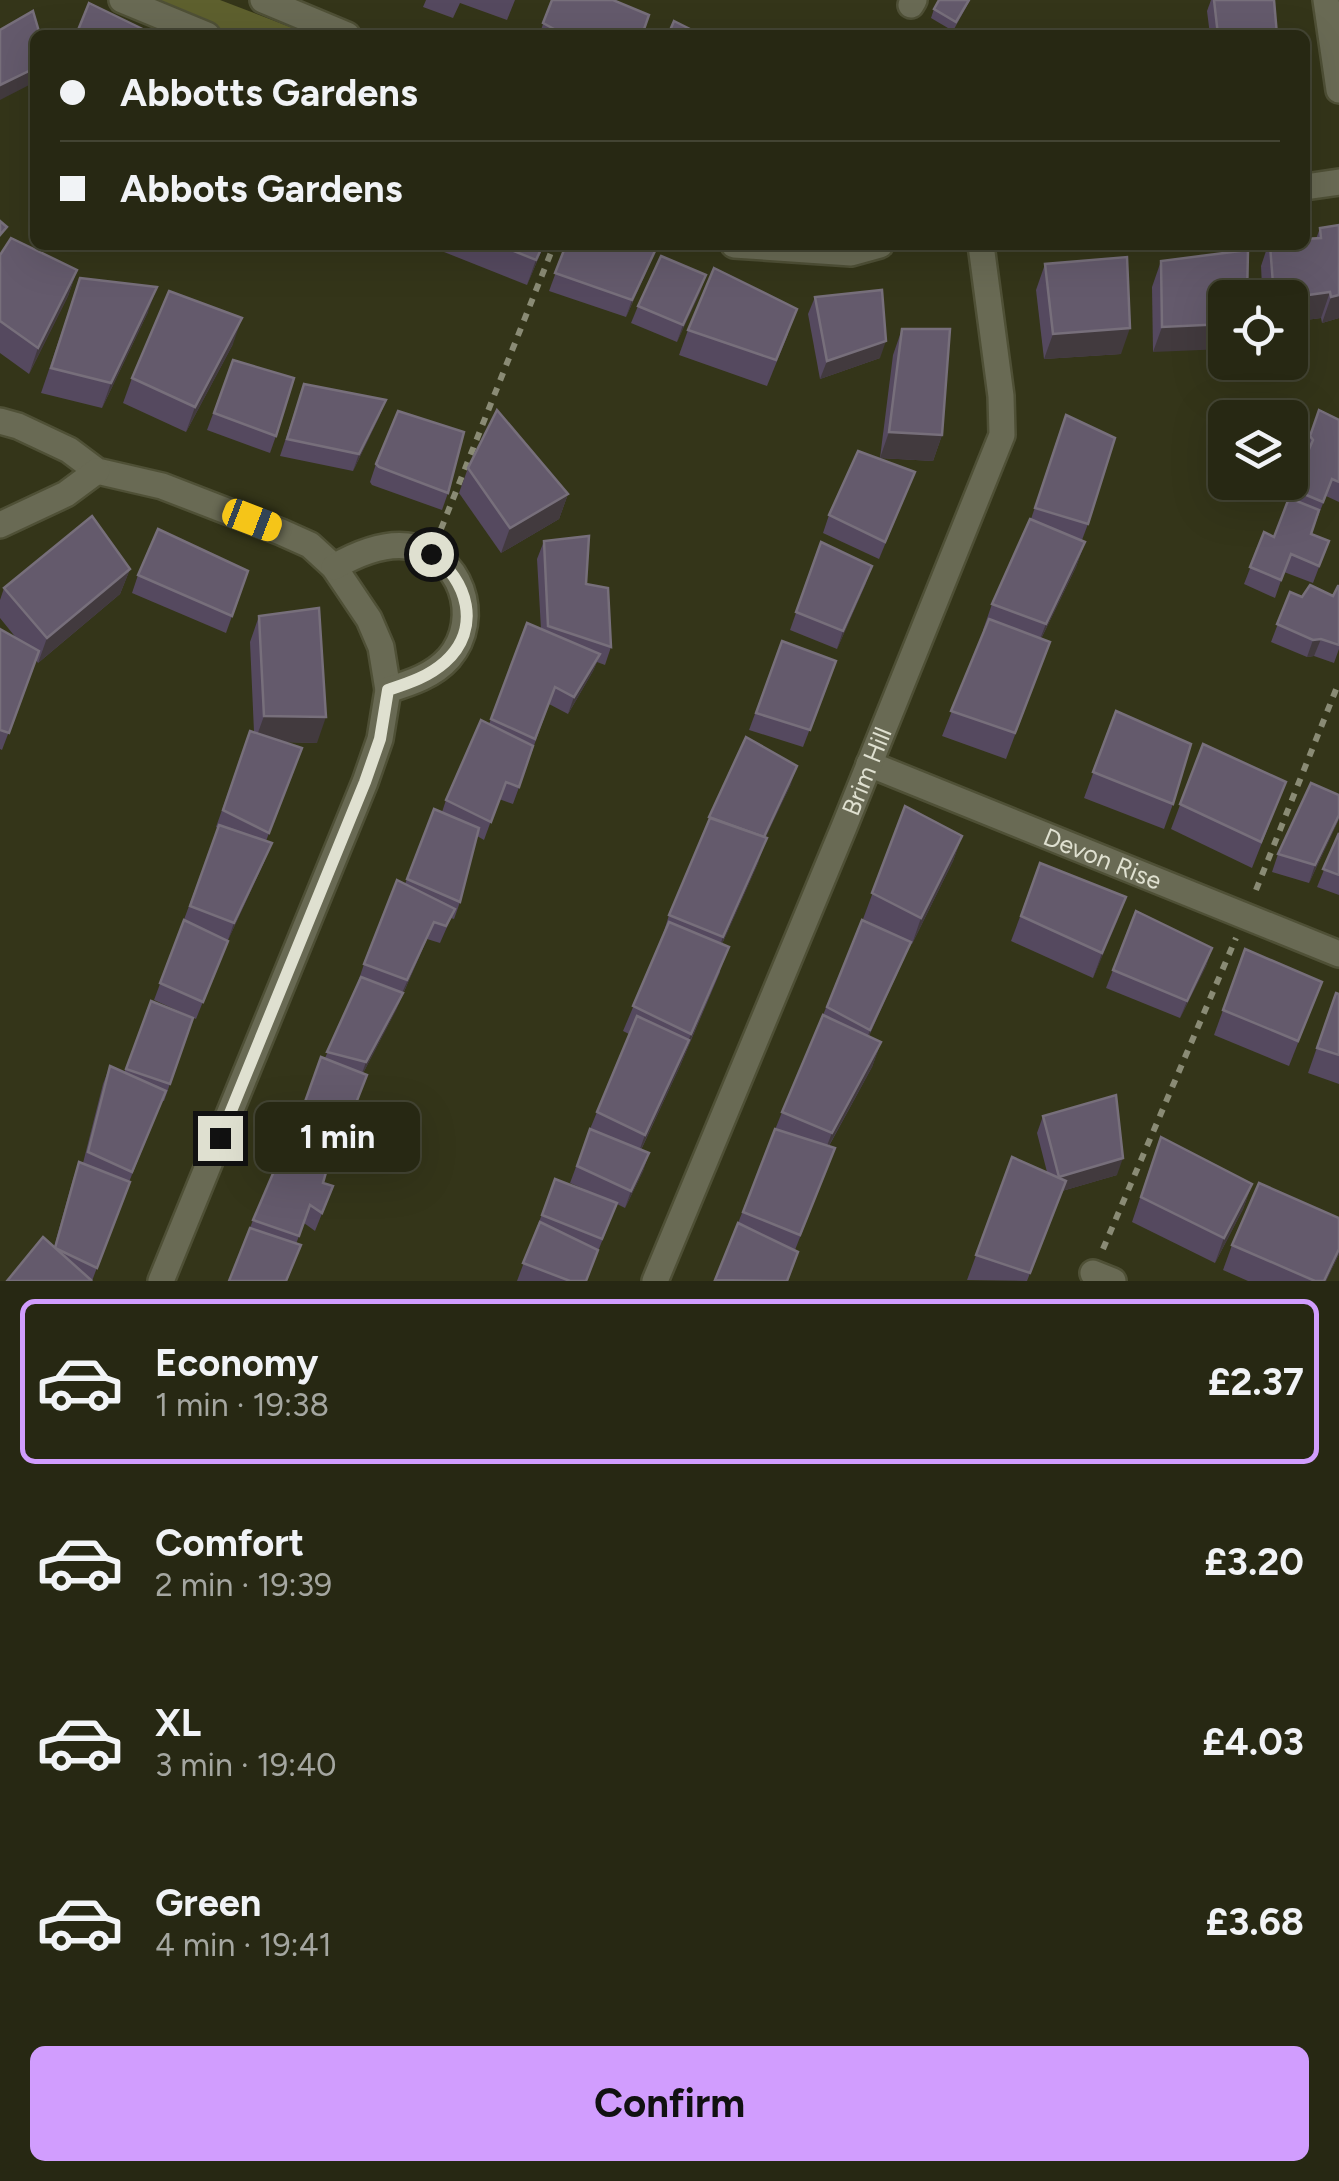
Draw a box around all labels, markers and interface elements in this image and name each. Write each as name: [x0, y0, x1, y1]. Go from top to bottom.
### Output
text: Abbotts Gardens: [120, 70, 418, 116]
text: Abbots Gardens: [120, 166, 402, 212]
map controls: [1208, 280, 1308, 500]
button: locate: [1208, 280, 1308, 380]
button: layers: [1208, 400, 1308, 500]
car: [219, 495, 285, 545]
route start: [409, 532, 454, 577]
street label: Brim Hill: [835, 723, 898, 820]
street label: Devon Rise: [1039, 821, 1166, 896]
callout: 1 min: [255, 1103, 420, 1173]
route end: [198, 1116, 243, 1161]
text: 1 min: [300, 1118, 375, 1156]
icon: car: [35, 1337, 125, 1427]
text: Economy: [155, 1340, 318, 1386]
text: £2.37: [1208, 1359, 1304, 1405]
text: 1 min · 19:38: [155, 1386, 329, 1424]
icon: car: [35, 1517, 125, 1607]
text: Comfort: [155, 1520, 304, 1566]
text: £3.20: [1204, 1539, 1304, 1585]
text: 2 min · 19:39: [155, 1566, 332, 1604]
icon: car: [35, 1697, 125, 1787]
text: XL: [155, 1700, 201, 1746]
text: £4.03: [1202, 1719, 1304, 1765]
text: 3 min · 19:40: [155, 1746, 337, 1784]
icon: car: [35, 1877, 125, 1967]
text: Green: [155, 1880, 261, 1926]
text: £3.68: [1206, 1899, 1304, 1945]
text: 4 min · 19:41: [155, 1926, 332, 1964]
button: Confirm: [30, 2046, 1309, 2161]

